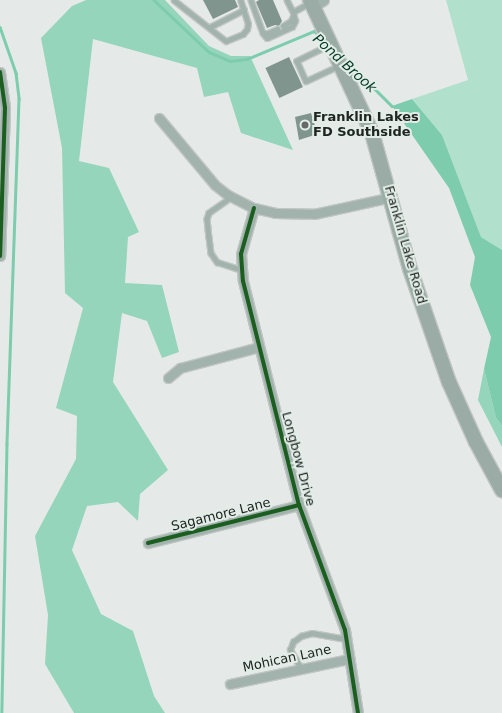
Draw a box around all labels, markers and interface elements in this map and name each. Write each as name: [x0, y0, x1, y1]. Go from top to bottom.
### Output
water label: Pond Brook: [310, 30, 380, 96]
place label: Franklin Lakes FD Southside: [313, 110, 419, 141]
marker: Franklin Lakes FD Southside: [300, 120, 310, 130]
street label: Franklin Lake Road: [381, 184, 429, 306]
street label: Longbow Drive: [278, 410, 318, 508]
street label: Sagamore Lane: [170, 495, 272, 535]
street label: Mohican Lane: [241, 642, 333, 676]

